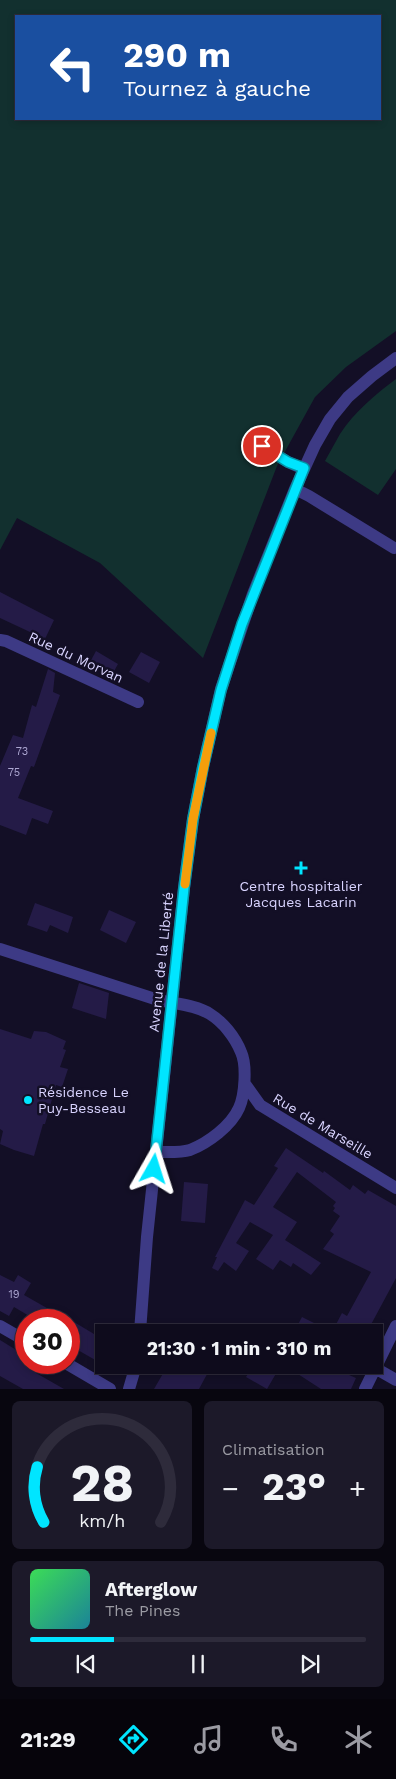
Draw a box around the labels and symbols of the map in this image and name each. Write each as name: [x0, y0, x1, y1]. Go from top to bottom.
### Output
pin: [241, 425, 283, 467]
street label: Rue du Morvan: [26, 628, 126, 686]
house number: 73: [16, 745, 28, 758]
house number: 75: [8, 766, 20, 779]
marker: Centre hospitalier Jacques Lacarin: [294, 861, 308, 875]
place label: Centre hospitalier Jacques Lacarin: [240, 878, 363, 910]
street label: Avenue de la Liberté: [146, 891, 176, 1033]
place label: Résidence Le Puy-Besseau: [38, 1084, 129, 1116]
street label: Rue de Marseille: [270, 1090, 376, 1162]
marker: Résidence Le Puy-Besseau: [22, 1094, 34, 1106]
position arrow: [127, 1142, 179, 1194]
house number: 19: [8, 1288, 20, 1301]
speed limit sign: 30: [15, 1309, 80, 1374]

